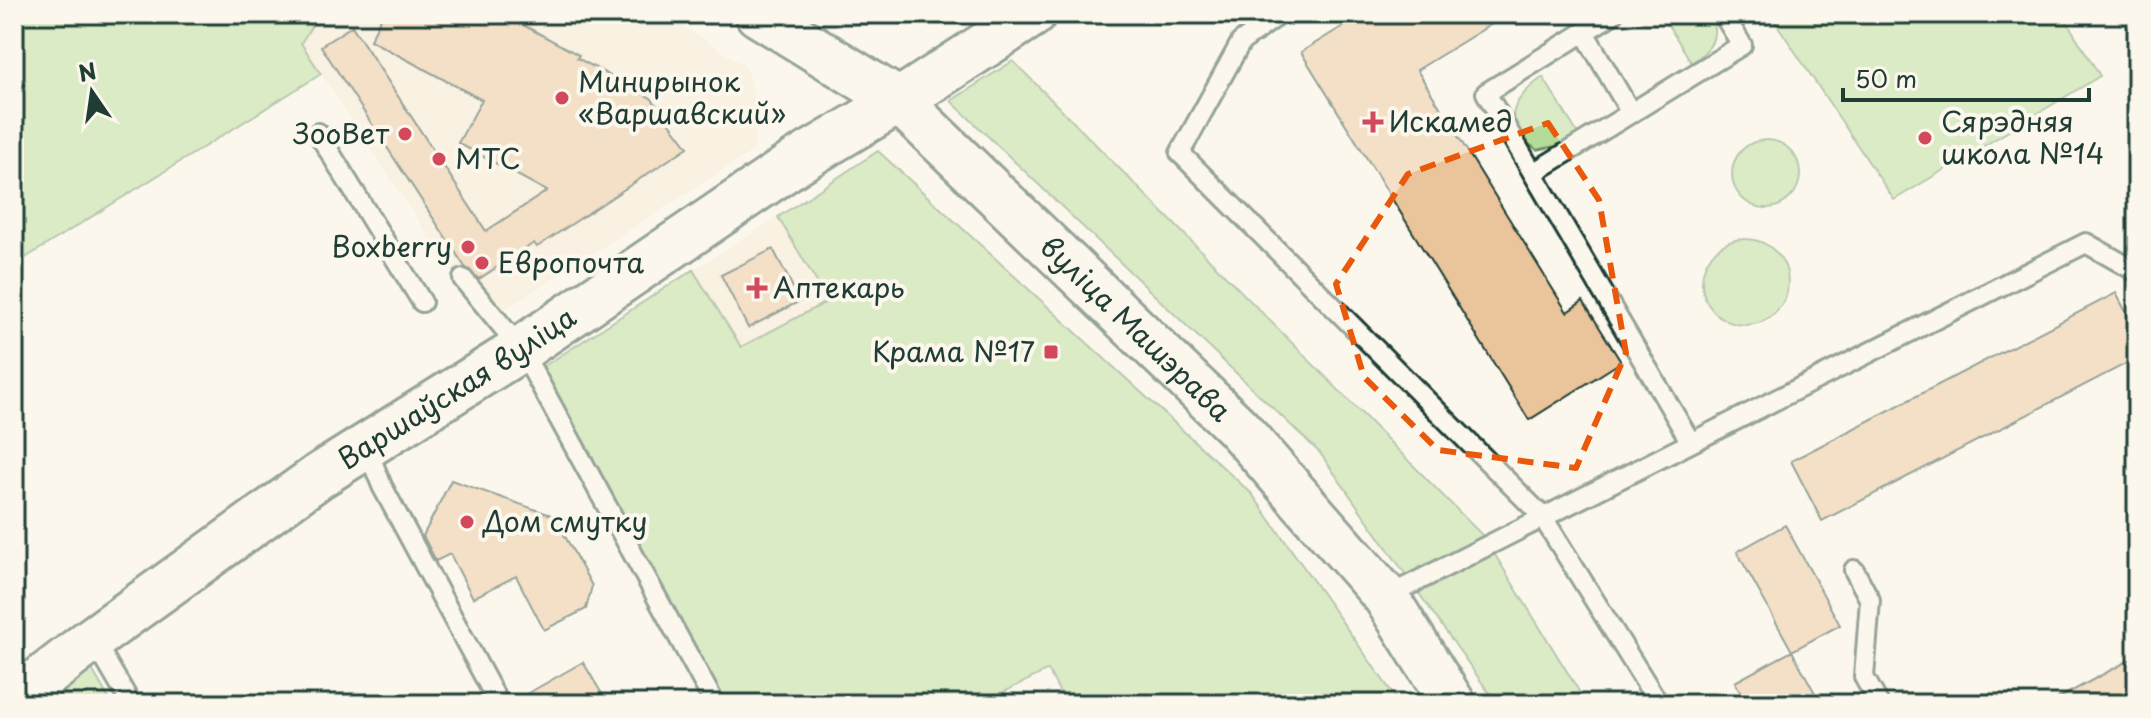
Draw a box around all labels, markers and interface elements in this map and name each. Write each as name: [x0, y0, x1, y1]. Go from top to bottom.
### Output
north arrow: [52, 52, 132, 132]
scale bar: [1843, 52, 2089, 102]
text: N: [75, 53, 99, 89]
place label: Минирынок «Варшавский»: [578, 59, 786, 134]
text: 50 m: [1855, 60, 1917, 96]
marker: Минирынок «Варшавский»: [553, 89, 571, 107]
place label: Искамед: [1389, 99, 1513, 142]
place label: Сярэдняя школа №14: [1941, 99, 2104, 174]
place label: ЗооВет: [292, 111, 389, 154]
marker: Искамед: [1364, 113, 1382, 131]
marker: ЗооВет: [396, 125, 414, 143]
marker: Сярэдняя школа №14: [1916, 129, 1934, 147]
place label: МТС: [455, 136, 521, 179]
marker: МТС: [430, 150, 448, 168]
place label: Boxberry: [331, 224, 452, 267]
street label: вуліца Машэрава: [1031, 225, 1242, 431]
marker: Boxberry: [459, 238, 477, 256]
place label: Европочта: [498, 240, 644, 283]
marker: Европочта: [473, 254, 491, 272]
place label: Аптекарь: [773, 265, 905, 308]
marker: Аптекарь: [748, 279, 766, 297]
street label: Варшаўская вуліца: [329, 294, 585, 479]
place label: Крама №17: [872, 329, 1035, 372]
marker: Крама №17: [1042, 343, 1060, 361]
place label: Дом смутку: [482, 499, 647, 542]
marker: Дом смутку: [458, 513, 476, 531]

